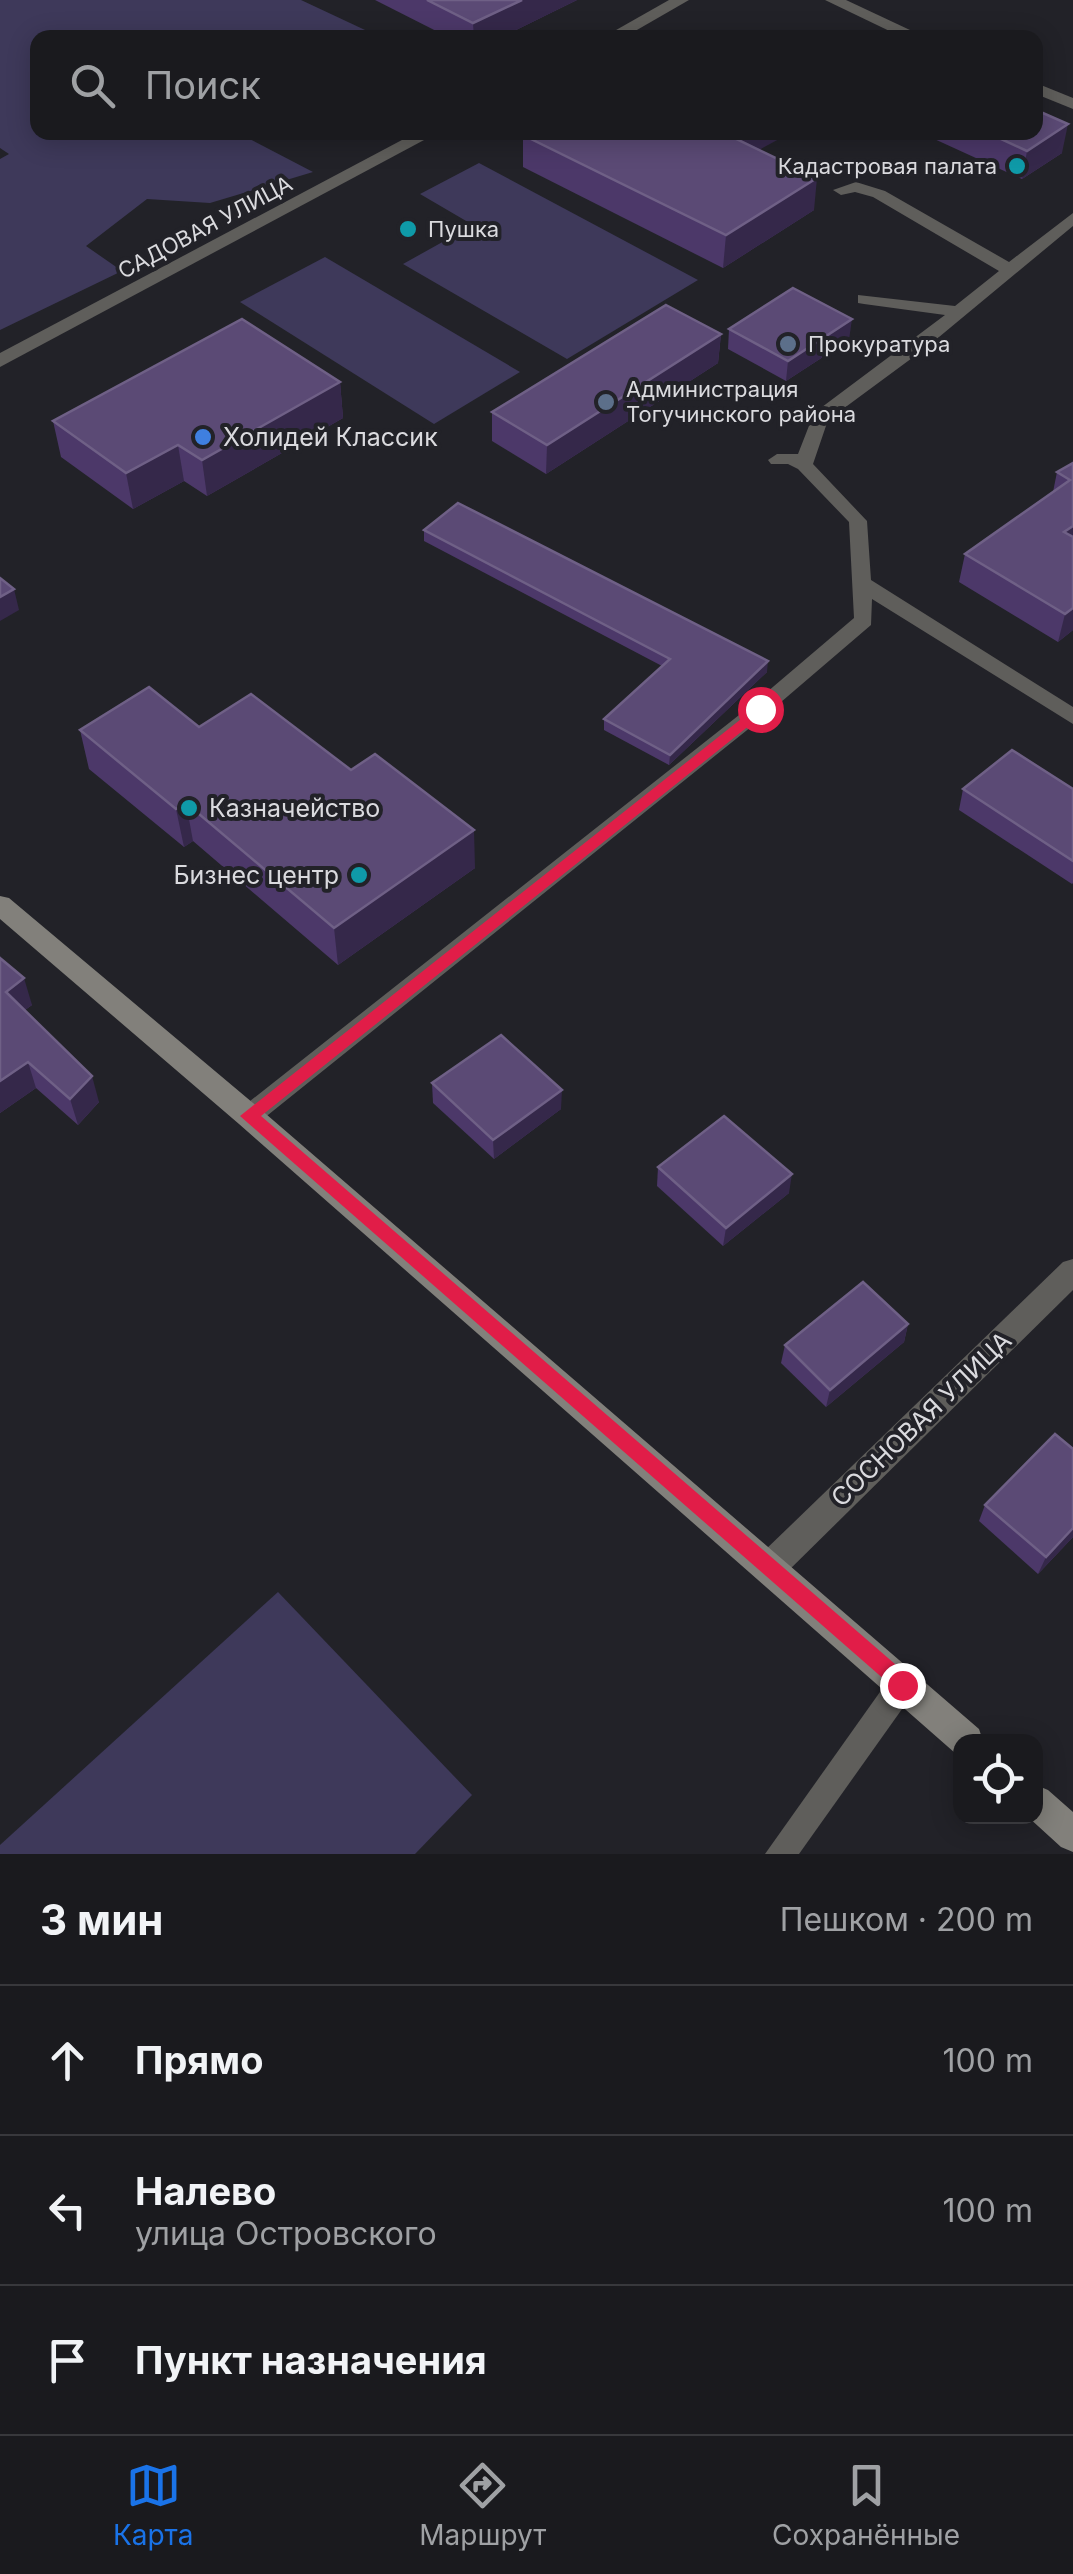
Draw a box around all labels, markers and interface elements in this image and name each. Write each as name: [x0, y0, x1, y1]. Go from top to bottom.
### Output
search box: [30, 30, 1043, 140]
icon: search: [65, 58, 120, 113]
text: Поиск: [145, 62, 261, 108]
place label: Кадастровая палата: [778, 153, 997, 179]
marker: Кадастровая палата: [1006, 155, 1028, 177]
street label: САДОВАЯ УЛИЦА: [113, 170, 297, 284]
place label: Пушка: [428, 216, 499, 242]
marker: Пушка: [397, 218, 419, 240]
place label: Прокуратура: [808, 331, 950, 357]
marker: Прокуратура: [777, 333, 799, 355]
place label: Администрация Тогучинского района: [626, 376, 856, 427]
marker: Администрация Тогучинского района: [595, 391, 617, 413]
place label: Холидей Классик: [223, 422, 438, 452]
marker: Холидей Классик: [192, 426, 214, 448]
route start: [738, 687, 784, 733]
place label: Казначейство: [209, 793, 380, 823]
marker: Казначейство: [178, 797, 200, 819]
place label: Бизнес центр: [173, 860, 339, 890]
marker: Бизнес центр: [348, 864, 370, 886]
street label: СОСНОВАЯ УЛИЦА: [825, 1325, 1017, 1513]
route end: [880, 1663, 926, 1709]
map controls: [953, 1734, 1043, 1824]
button: locate: [953, 1734, 1043, 1824]
text: 3 мин: [40, 1894, 163, 1945]
text: Пешком · 200 m: [780, 1900, 1033, 1939]
icon: ahead: [40, 2033, 95, 2088]
text: Прямо: [135, 2037, 263, 2083]
text: 100 m: [943, 2041, 1033, 2080]
text: Налево: [135, 2168, 276, 2214]
icon: left: [40, 2183, 95, 2238]
text: 100 m: [943, 2191, 1033, 2230]
text: улица Островского: [135, 2214, 437, 2253]
icon: arrive: [40, 2333, 95, 2388]
text: Пункт назначения: [135, 2337, 487, 2383]
tab: Карта: [113, 2458, 193, 2552]
tab: Маршрут: [419, 2458, 546, 2552]
tab: Сохранённые: [772, 2458, 960, 2552]

